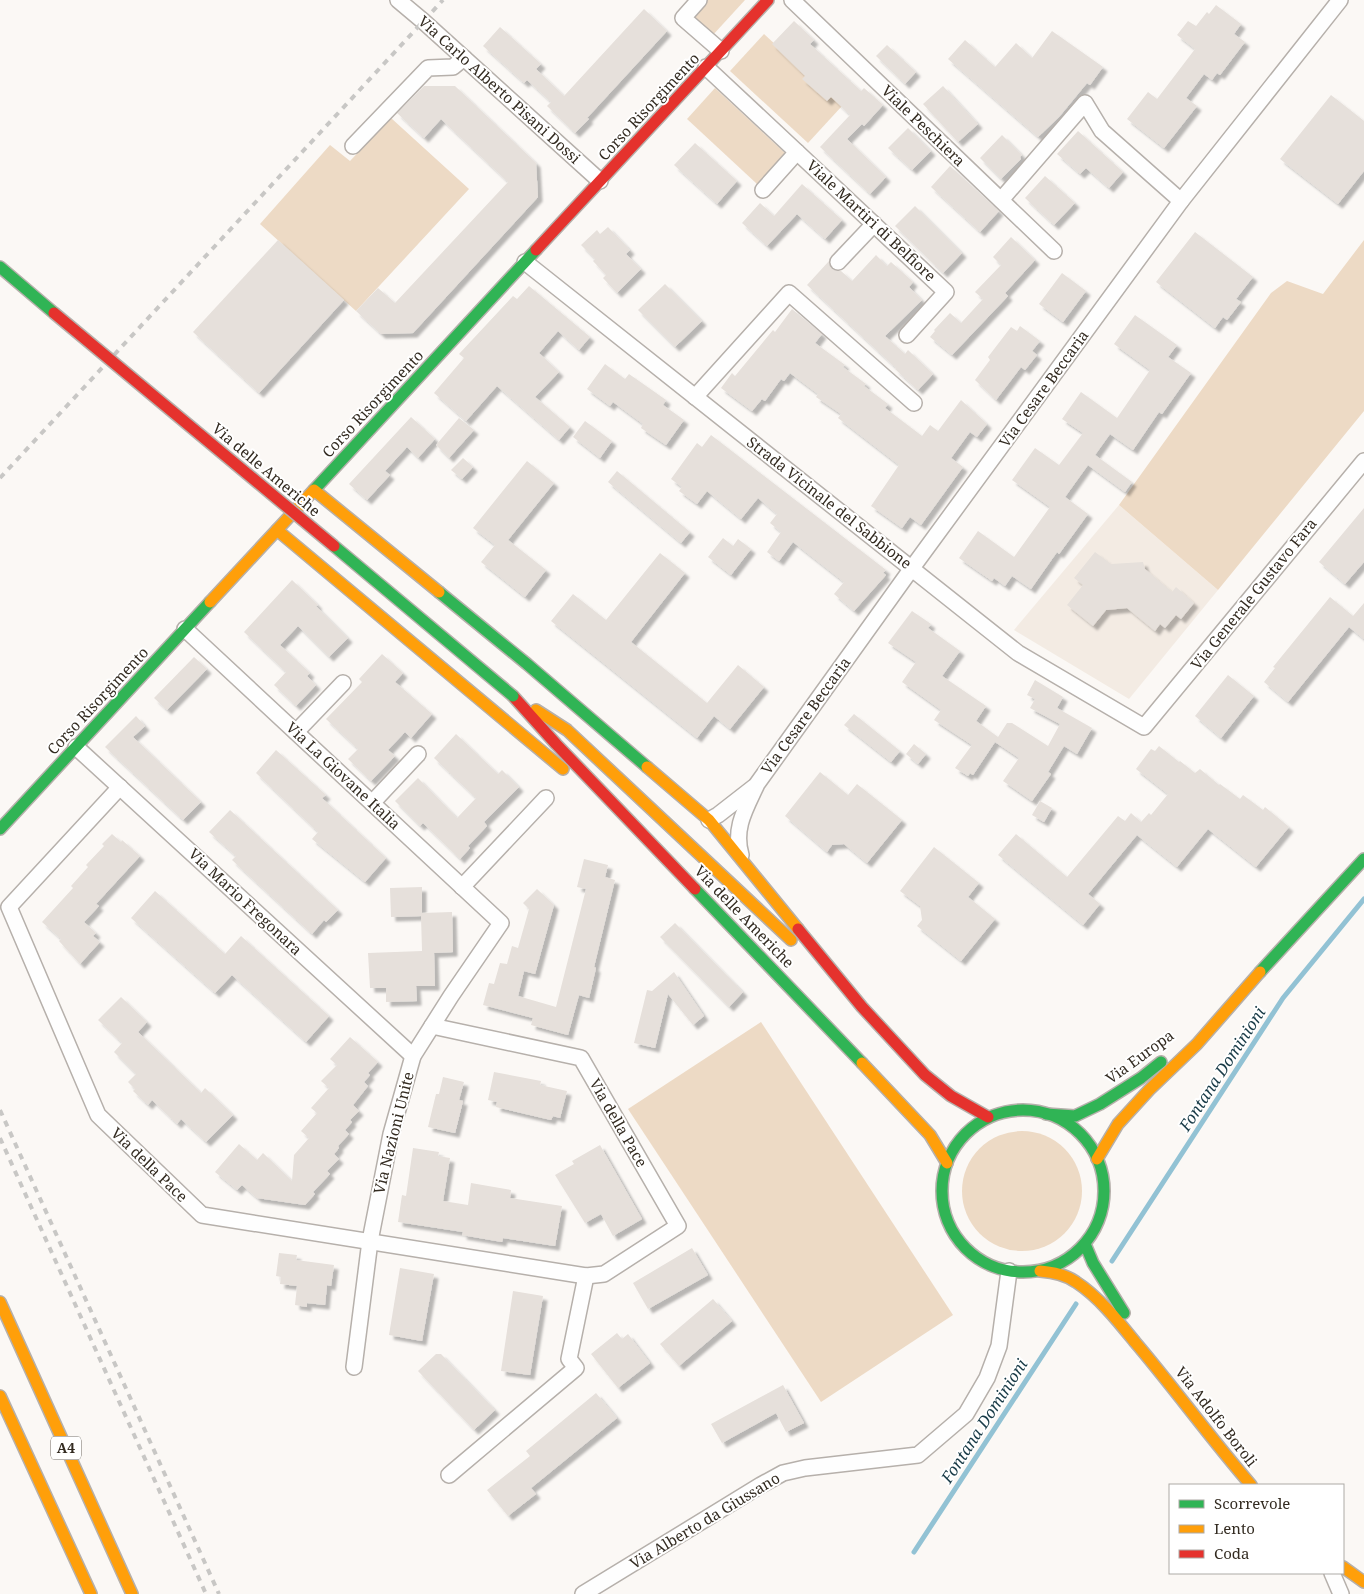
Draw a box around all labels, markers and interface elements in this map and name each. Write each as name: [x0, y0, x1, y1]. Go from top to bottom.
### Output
street label: Via Carlo Alberto Pisani Dossi: [414, 11, 585, 168]
street label: Corso Risorgimento: [593, 48, 703, 164]
street label: Viale Peschiera: [878, 80, 970, 170]
street label: Viale Martiri di Belfiore: [803, 155, 940, 285]
street label: Via Cesare Beccaria: [994, 326, 1092, 451]
street label: Corso Risorgimento: [317, 345, 427, 461]
street label: Via delle Americhe: [208, 418, 325, 520]
street label: Strada Vicinale del Sabbione: [743, 432, 916, 573]
street label: Via Generale Gustavo Fara: [1186, 513, 1321, 673]
street label: Corso Risorgimento: [42, 642, 152, 758]
street label: Via Cesare Beccaria: [756, 653, 854, 778]
street label: Via La Giovane Italia: [282, 717, 405, 833]
street label: Via Mario Fregonara: [185, 843, 307, 959]
street label: Via delle Americhe: [691, 861, 799, 972]
water label: Fontana Dominioni: [1173, 1003, 1270, 1136]
street label: Via Europa: [1101, 1025, 1177, 1088]
street label: Via Nazioni Unite: [368, 1070, 418, 1196]
street label: Via della Pace: [585, 1075, 652, 1170]
street label: Via della Pace: [107, 1123, 192, 1206]
water label: Fontana Dominioni: [935, 1355, 1032, 1488]
street label: Via Adolfo Boroli: [1171, 1362, 1262, 1471]
road number: A4: [51, 1436, 81, 1460]
street label: Via Alberto da Giussano: [626, 1467, 783, 1573]
legend: [1169, 1484, 1344, 1574]
text: Scorrevole: [1214, 1493, 1290, 1513]
text: Lento: [1214, 1518, 1255, 1538]
text: Coda: [1214, 1543, 1250, 1563]

